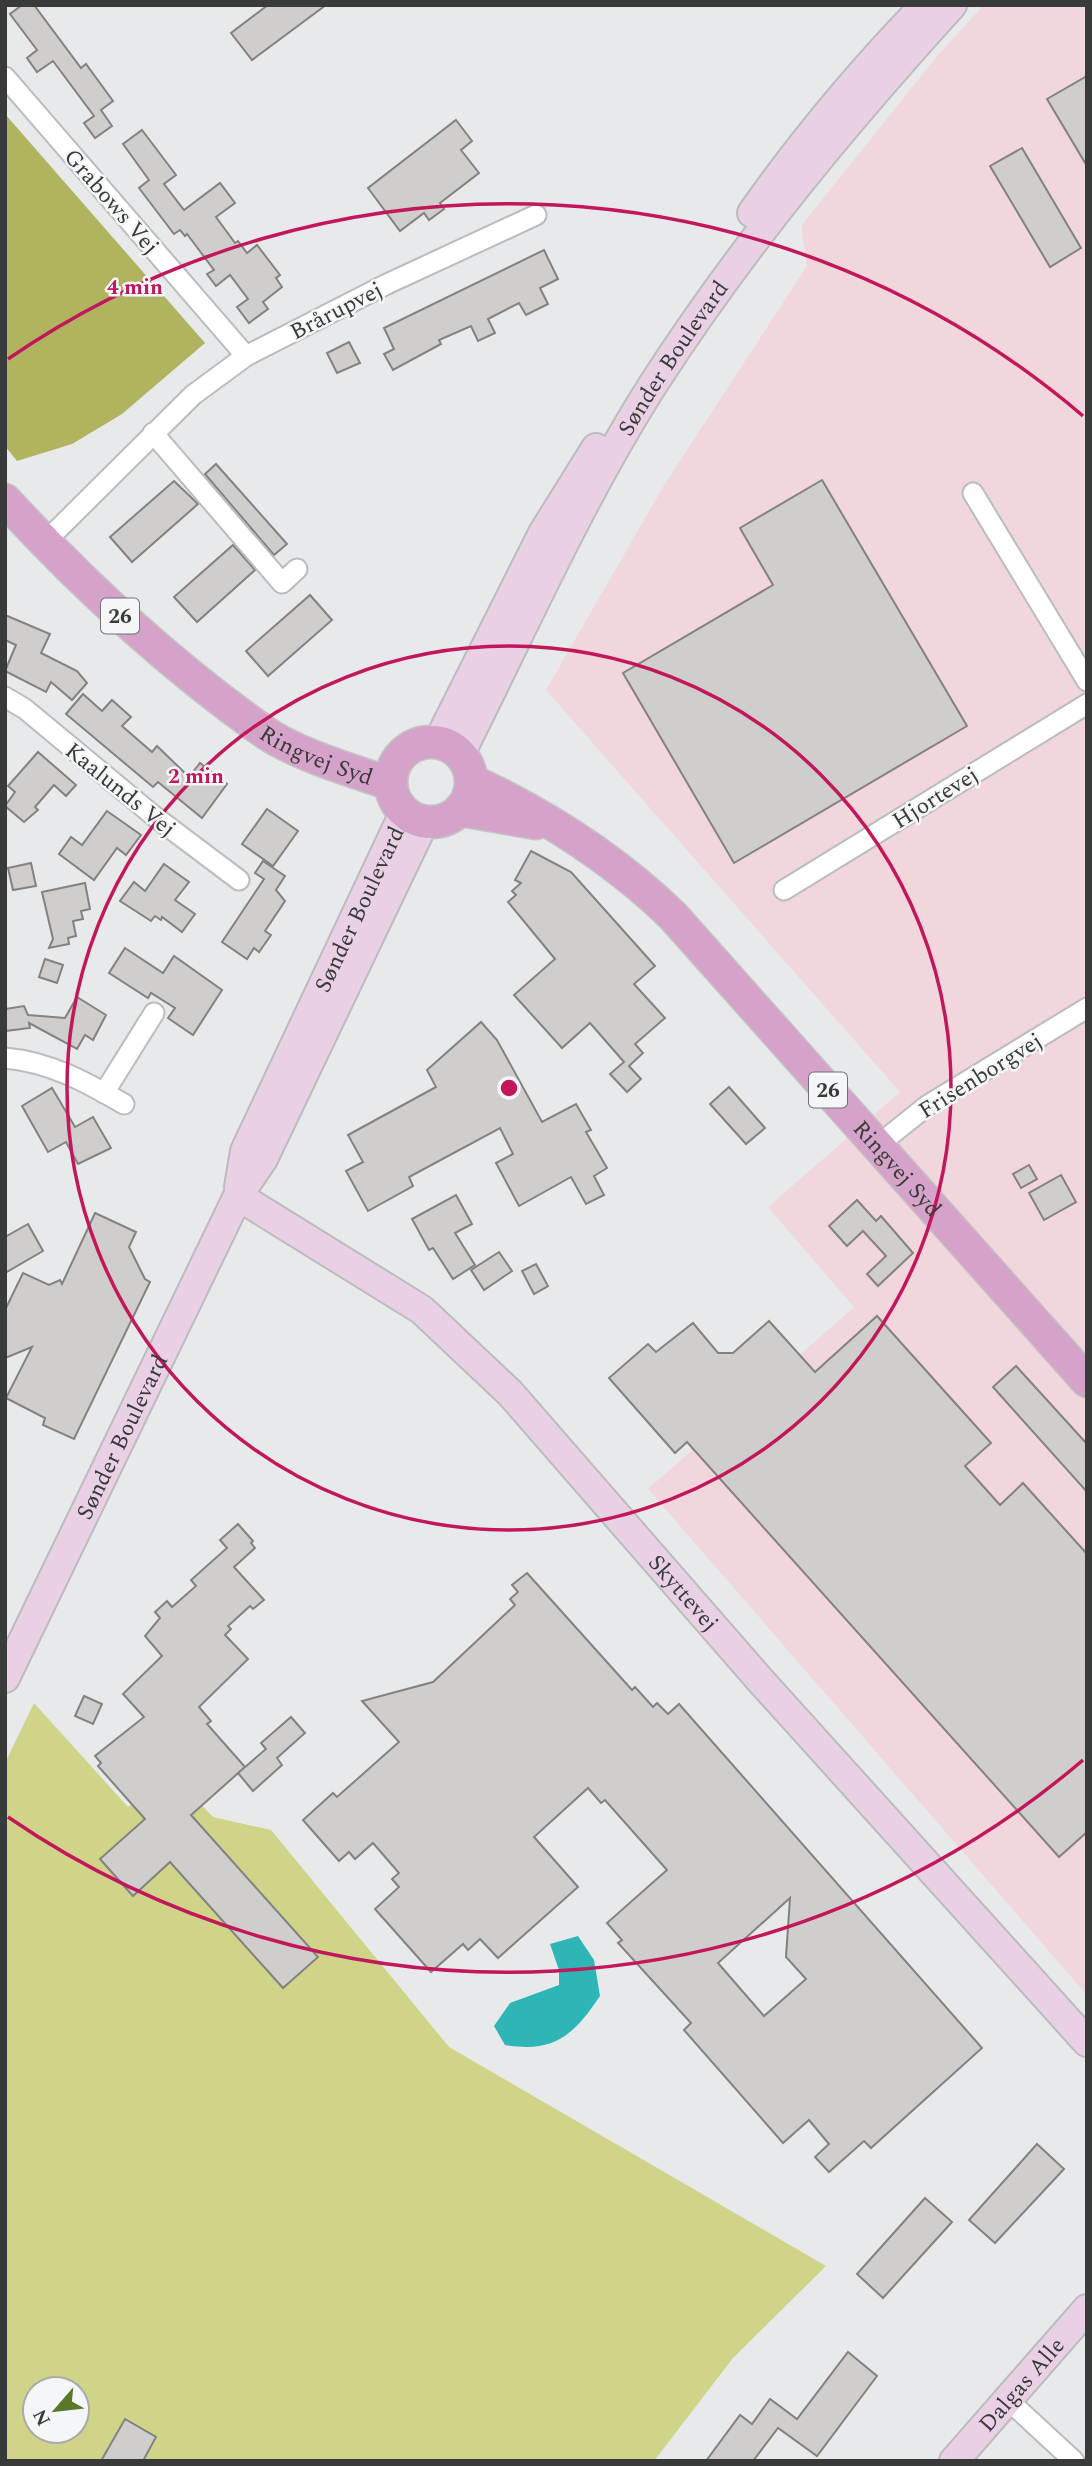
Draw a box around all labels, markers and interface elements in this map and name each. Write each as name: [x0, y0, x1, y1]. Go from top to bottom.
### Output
street label: Grabows Vej: [55, 141, 167, 263]
text: 4 min: [107, 272, 163, 304]
street label: Brårupvej: [284, 273, 389, 350]
street label: Sønder Boulevard: [610, 274, 738, 443]
road number: 26: [101, 598, 139, 634]
street label: Ringvej Syd: [252, 717, 377, 796]
street label: Kaalunds Vej: [57, 734, 183, 846]
street label: Hjortevej: [886, 758, 986, 839]
text: 2 min: [168, 761, 224, 793]
street label: Sønder Boulevard: [306, 820, 414, 999]
street label: Frisenborgvej: [912, 1024, 1050, 1128]
road number: 26: [809, 1072, 847, 1108]
centre of rings: [497, 1076, 521, 1100]
street label: Ringvej Syd: [843, 1113, 950, 1226]
street label: Sønder Boulevard: [68, 1348, 178, 1526]
street label: Skyttevej: [639, 1547, 726, 1640]
street label: Dalgas Alle: [971, 2330, 1074, 2441]
north arrow: [21, 2375, 91, 2445]
text: N: [26, 2404, 59, 2431]

